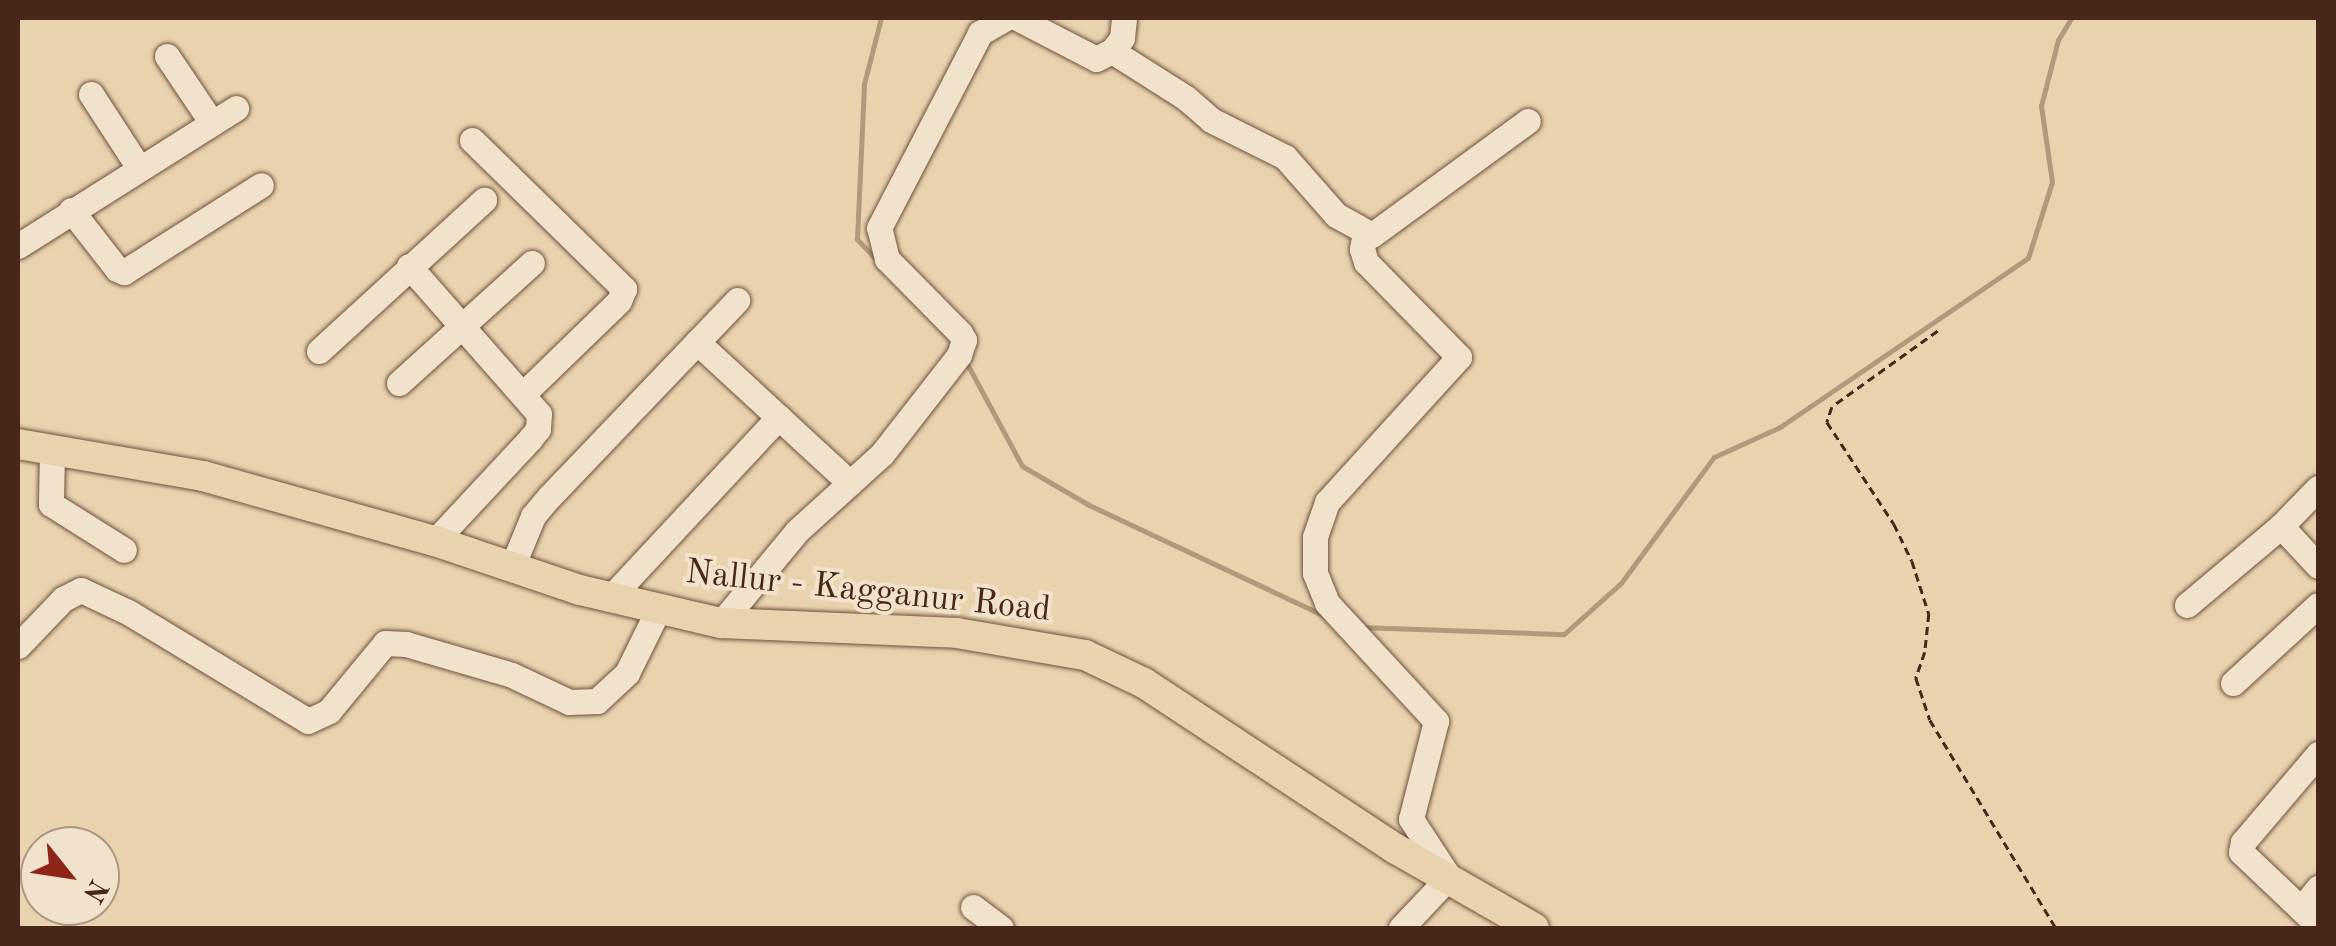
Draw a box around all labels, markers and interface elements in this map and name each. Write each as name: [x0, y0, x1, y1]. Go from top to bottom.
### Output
street label: Nallur - Kagganur Road: [683, 552, 1053, 632]
north arrow: [20, 826, 120, 926]
text: N: [77, 874, 112, 906]

